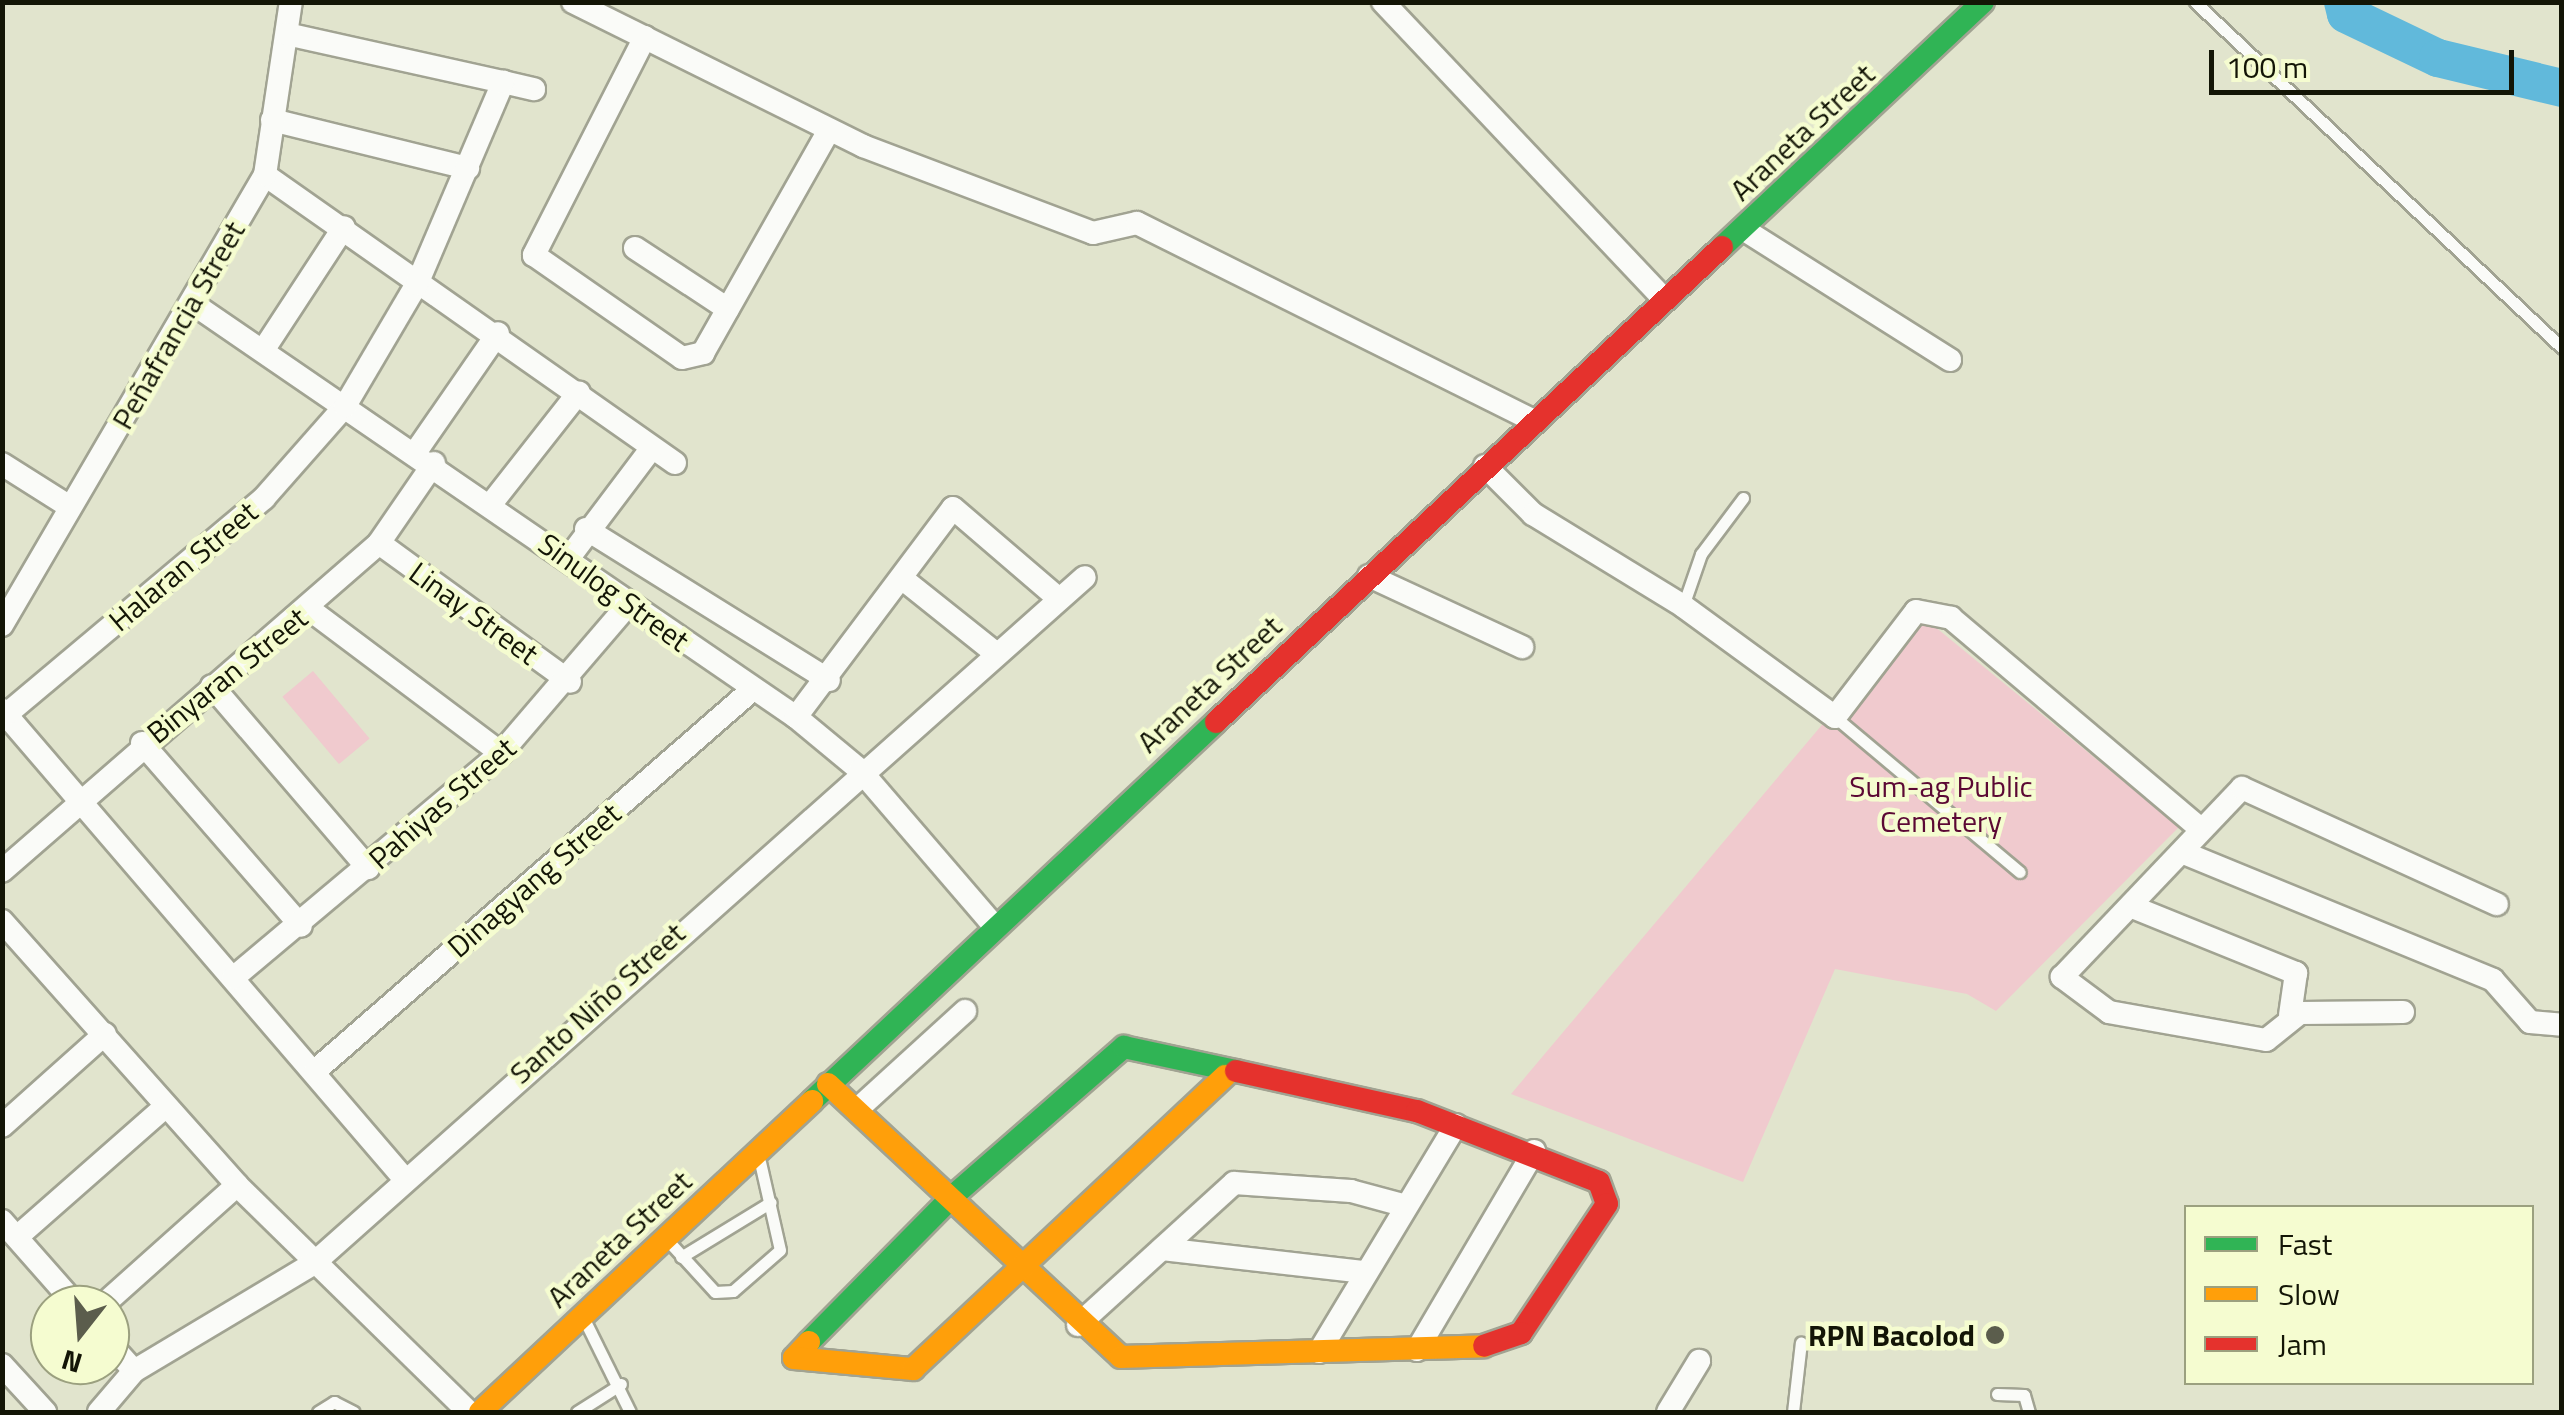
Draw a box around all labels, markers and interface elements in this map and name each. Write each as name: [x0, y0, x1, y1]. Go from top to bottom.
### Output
scale bar: [2214, 30, 2519, 92]
text: 100 m: [2226, 44, 2308, 90]
street label: Araneta Street: [1722, 56, 1882, 208]
street label: Peñafrancia Street: [104, 215, 252, 435]
street label: Halaran Street: [101, 493, 265, 639]
street label: Sinulog Street: [532, 525, 696, 659]
street label: Linay Street: [403, 554, 545, 672]
street label: Binyaran Street: [140, 599, 314, 751]
street label: Araneta Street: [1129, 608, 1289, 760]
street label: Pahiyas Street: [361, 730, 523, 876]
park label: Sum-ag Public Cemetery: [1849, 768, 2033, 838]
street label: Dinagyang Street: [440, 795, 628, 965]
street label: Santo Niño Street: [502, 915, 692, 1091]
street label: Araneta Street: [539, 1163, 699, 1315]
legend: [2184, 1205, 2534, 1385]
text: Fast: [2278, 1221, 2332, 1267]
text: Slow: [2278, 1271, 2340, 1317]
north arrow: [30, 1285, 130, 1385]
place label: RPN Bacolod: [1808, 1317, 1975, 1353]
text: Jam: [2278, 1321, 2327, 1367]
marker: RPN Bacolod: [1984, 1324, 2006, 1346]
text: N: [56, 1339, 87, 1386]

